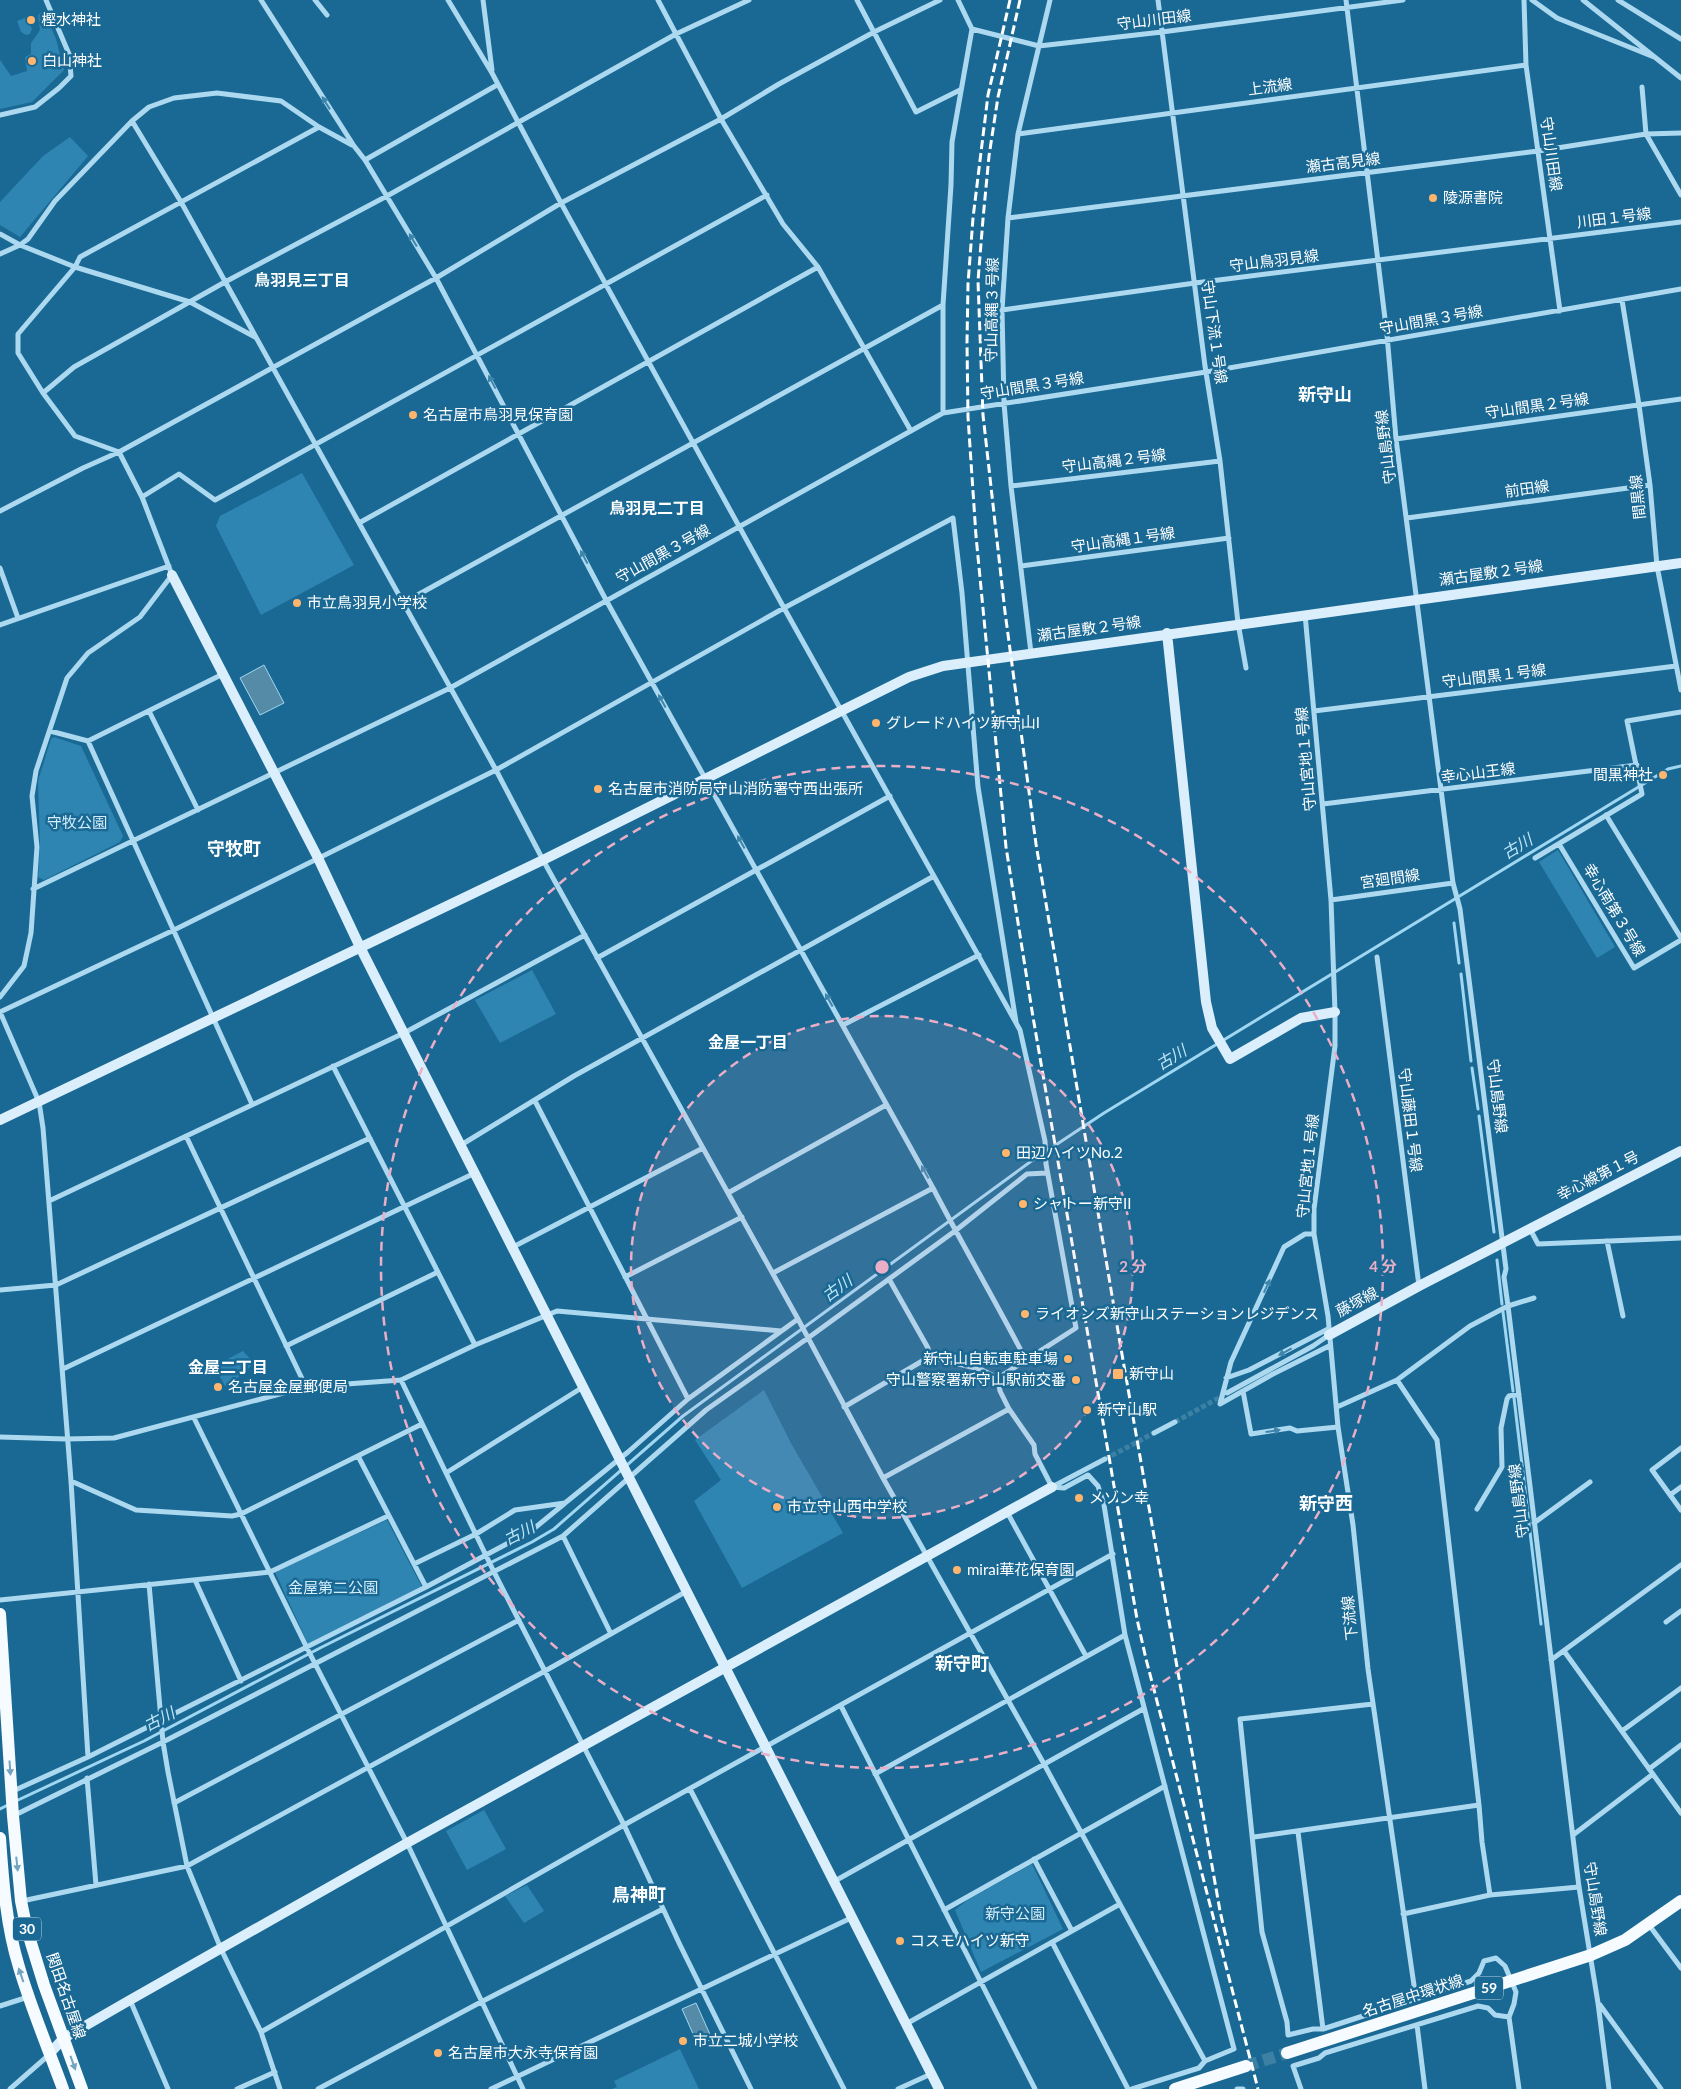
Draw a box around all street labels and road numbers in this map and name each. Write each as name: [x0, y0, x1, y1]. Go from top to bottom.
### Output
street label: 守山川田線: [1116, 6, 1192, 33]
street label: 上流線: [1246, 74, 1293, 98]
street label: 守山川田線: [1538, 115, 1566, 192]
street label: 瀬古高見線: [1305, 149, 1381, 176]
street label: 川田１号線: [1576, 204, 1652, 231]
street label: 守山鳥羽見線: [1228, 246, 1320, 274]
street label: 守山高縄３号線: [981, 257, 1001, 363]
street label: 守山下流１号線: [1199, 279, 1231, 385]
street label: 守山間黒３号線: [1378, 301, 1484, 337]
street label: 守山間黒３号線: [979, 368, 1085, 402]
street label: 守山間黒２号線: [1484, 389, 1590, 421]
street label: 守山島野線: [1372, 409, 1399, 485]
street label: 守山高縄２号線: [1061, 445, 1167, 475]
street label: 間黒線: [1626, 474, 1648, 520]
street label: 前田線: [1503, 476, 1550, 500]
street label: 守山間黒３号線: [612, 520, 713, 586]
street label: 守山高縄１号線: [1070, 523, 1176, 555]
street label: 瀬古屋敷２号線: [1438, 556, 1544, 588]
street label: 瀬古屋敷２号線: [1036, 612, 1142, 644]
street label: 守山間黒１号線: [1441, 660, 1547, 690]
street label: 守山宮地１号線: [1291, 706, 1319, 812]
street label: 幸心山王線: [1440, 759, 1516, 786]
street label: 幸心南第３号線: [1580, 860, 1650, 959]
street label: 宮廻間線: [1359, 865, 1421, 891]
street label: 守山島野線: [1484, 1058, 1511, 1134]
street label: 守山藤田１号線: [1396, 1067, 1426, 1173]
street label: 守山宮地１号線: [1293, 1113, 1321, 1219]
street label: 幸心線第１号: [1553, 1147, 1642, 1204]
street label: 藤塚線: [1332, 1283, 1381, 1320]
street label: 守山島野線: [1505, 1463, 1532, 1539]
street label: 下流線: [1338, 1595, 1360, 1641]
street label: 守山島野線: [1581, 1860, 1611, 1937]
road number: 30: [13, 1918, 41, 1940]
street label: 関田名古屋線: [44, 1950, 90, 2041]
street label: 名古屋中環状線: [1360, 1970, 1465, 2020]
road number: 59: [1475, 1976, 1503, 2000]

